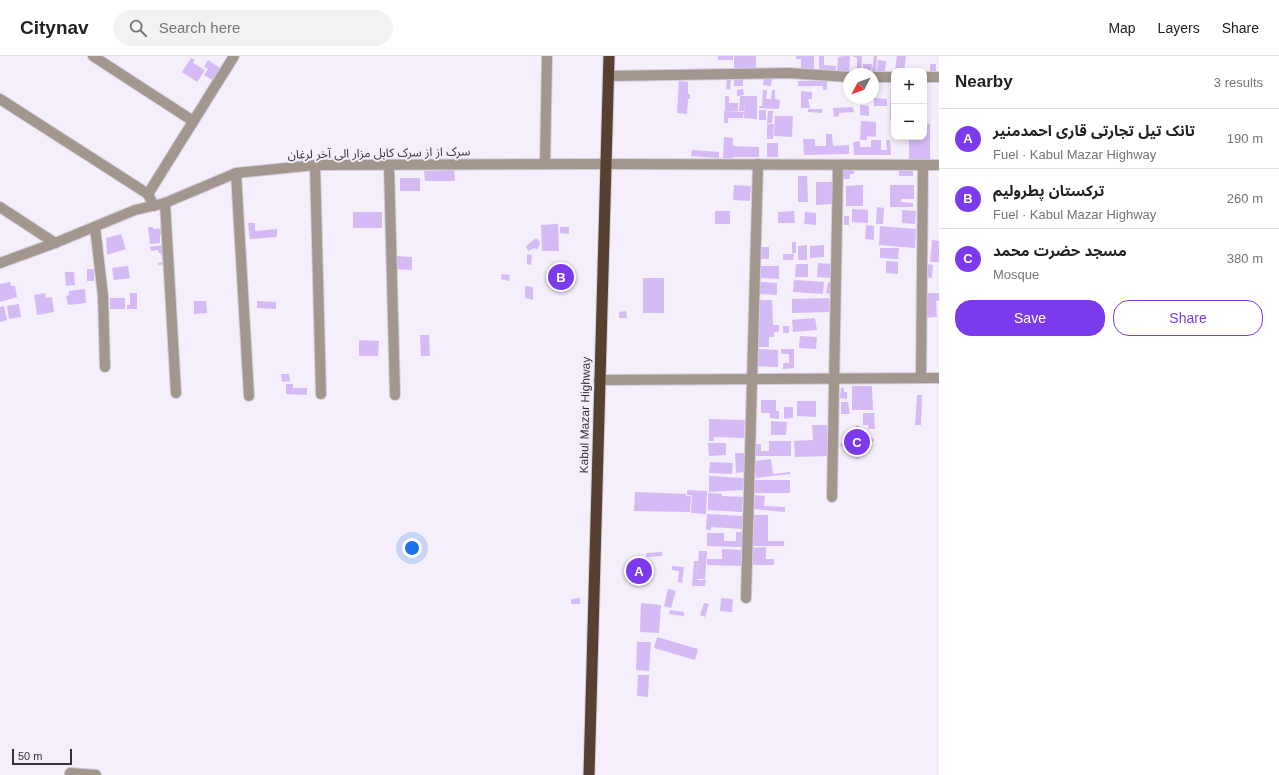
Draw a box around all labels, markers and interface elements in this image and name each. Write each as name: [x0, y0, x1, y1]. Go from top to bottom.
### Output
search box: [113, 10, 393, 46]
text: Citynav: [20, 17, 89, 38]
icon: search: [127, 17, 149, 39]
text: Search here: [159, 19, 240, 36]
text: Map: [1108, 20, 1136, 36]
text: Layers: [1158, 20, 1200, 36]
text: Share: [1222, 20, 1259, 36]
north arrow: [843, 68, 879, 104]
map controls: [891, 68, 927, 140]
button: +: [891, 68, 927, 104]
text: Nearby: [955, 72, 1013, 91]
text: 3 results: [1214, 75, 1263, 90]
button: −: [891, 104, 927, 140]
text: تانک تیل تجارتی قاری احمدمنیر: [993, 122, 1195, 139]
text: A: [963, 131, 973, 146]
text: 190 m: [1227, 131, 1263, 146]
street label: سرک از از سرک کابل مزار الی آخر لرغان: [287, 144, 471, 162]
text: Fuel · Kabul Mazar Highway: [993, 147, 1156, 162]
text: ترکستان پطرولیم: [993, 182, 1104, 199]
text: B: [963, 191, 973, 206]
text: 260 m: [1227, 191, 1263, 206]
text: Fuel · Kabul Mazar Highway: [993, 207, 1156, 222]
text: مسجد حضرت محمد: [993, 242, 1127, 259]
text: C: [963, 251, 973, 266]
text: 380 m: [1227, 251, 1263, 266]
pin: B: [548, 262, 574, 292]
text: Mosque: [993, 267, 1039, 282]
button: Save: [955, 300, 1105, 336]
button: Share: [1113, 300, 1263, 336]
street label: Kabul Mazar Highway: [577, 357, 593, 473]
pin: C: [844, 427, 870, 457]
your location: [402, 538, 422, 558]
pin: A: [626, 556, 652, 586]
scale bar: [12, 747, 72, 766]
text: 50 m: [18, 750, 42, 762]

